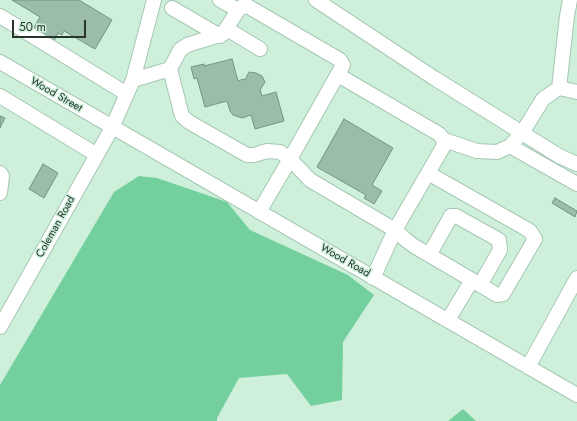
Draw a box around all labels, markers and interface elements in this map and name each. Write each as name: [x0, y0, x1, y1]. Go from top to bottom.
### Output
scale bar: [14, 12, 88, 38]
text: 50 m: [19, 18, 46, 36]
street label: Wood Street: [28, 75, 84, 115]
street label: Coleman Road: [34, 194, 78, 260]
street label: Wood Road: [318, 241, 372, 281]

